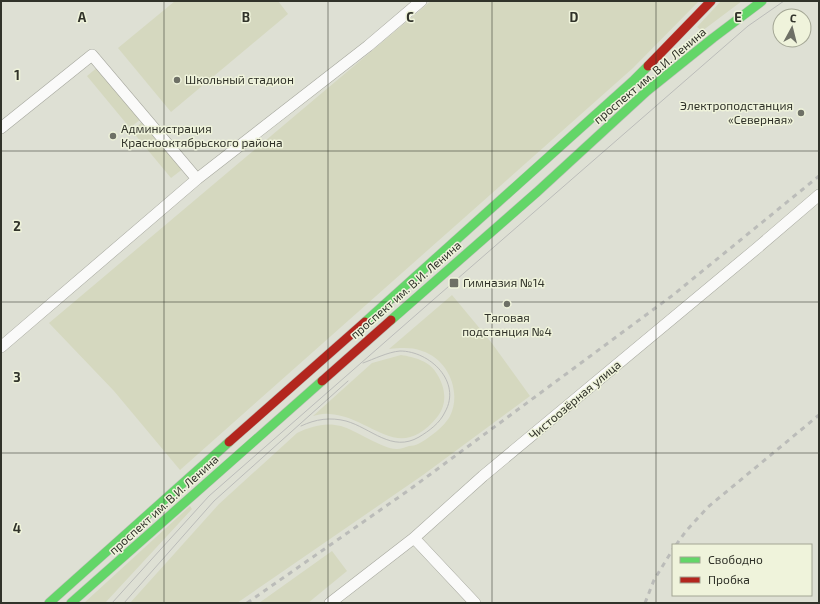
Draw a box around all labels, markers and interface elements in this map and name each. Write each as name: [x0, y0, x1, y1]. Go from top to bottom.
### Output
north arrow: [772, 8, 812, 48]
text: A: [78, 9, 87, 25]
text: B: [242, 9, 250, 25]
text: C: [406, 9, 414, 25]
text: D: [570, 9, 579, 25]
text: E: [734, 9, 742, 25]
text: С: [789, 11, 798, 24]
street label: проспект им. В.И. Ленина: [590, 24, 708, 126]
text: 1: [14, 67, 20, 83]
place label: Школьный стадион: [185, 72, 294, 86]
marker: Школьный стадион: [172, 75, 182, 85]
place label: Электроподстанция «Северная»: [680, 98, 793, 126]
marker: Электроподстанция «Северная»: [796, 108, 806, 118]
place label: Администрация Краснооктябрьского района: [121, 121, 283, 149]
marker: Администрация Краснооктябрьского района: [108, 131, 118, 141]
text: 2: [13, 218, 21, 234]
street label: проспект им. В.И. Ленина: [347, 237, 464, 341]
place label: Гимназия №14: [463, 275, 545, 289]
marker: Гимназия №14: [448, 277, 460, 289]
marker: Тяговая подстанция №4: [502, 299, 512, 309]
place label: Тяговая подстанция №4: [462, 310, 552, 338]
street label: Чистоозёрная улица: [526, 357, 624, 443]
text: 3: [13, 369, 21, 385]
street label: проспект им. В.И. Ленина: [106, 451, 221, 557]
text: 4: [13, 520, 21, 536]
legend: [672, 544, 812, 596]
text: Свободно: [708, 552, 763, 566]
text: Пробка: [708, 572, 750, 586]

